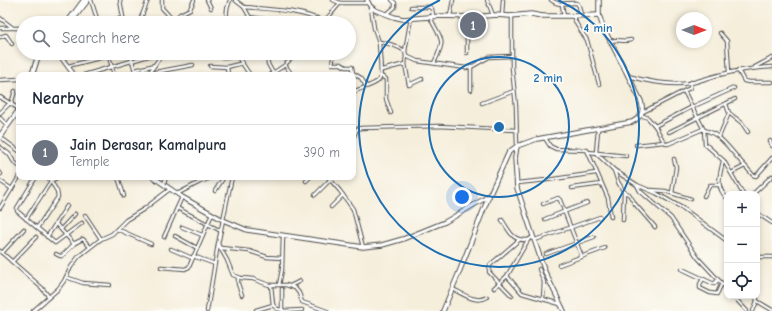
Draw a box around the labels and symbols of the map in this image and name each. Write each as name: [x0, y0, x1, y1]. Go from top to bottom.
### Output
pin: 1: [460, 10, 486, 40]
north arrow: [676, 12, 712, 48]
text: 4 min: [584, 21, 612, 35]
text: 2 min: [533, 71, 563, 85]
centre of rings: [492, 120, 506, 134]
your location: [452, 187, 472, 207]

